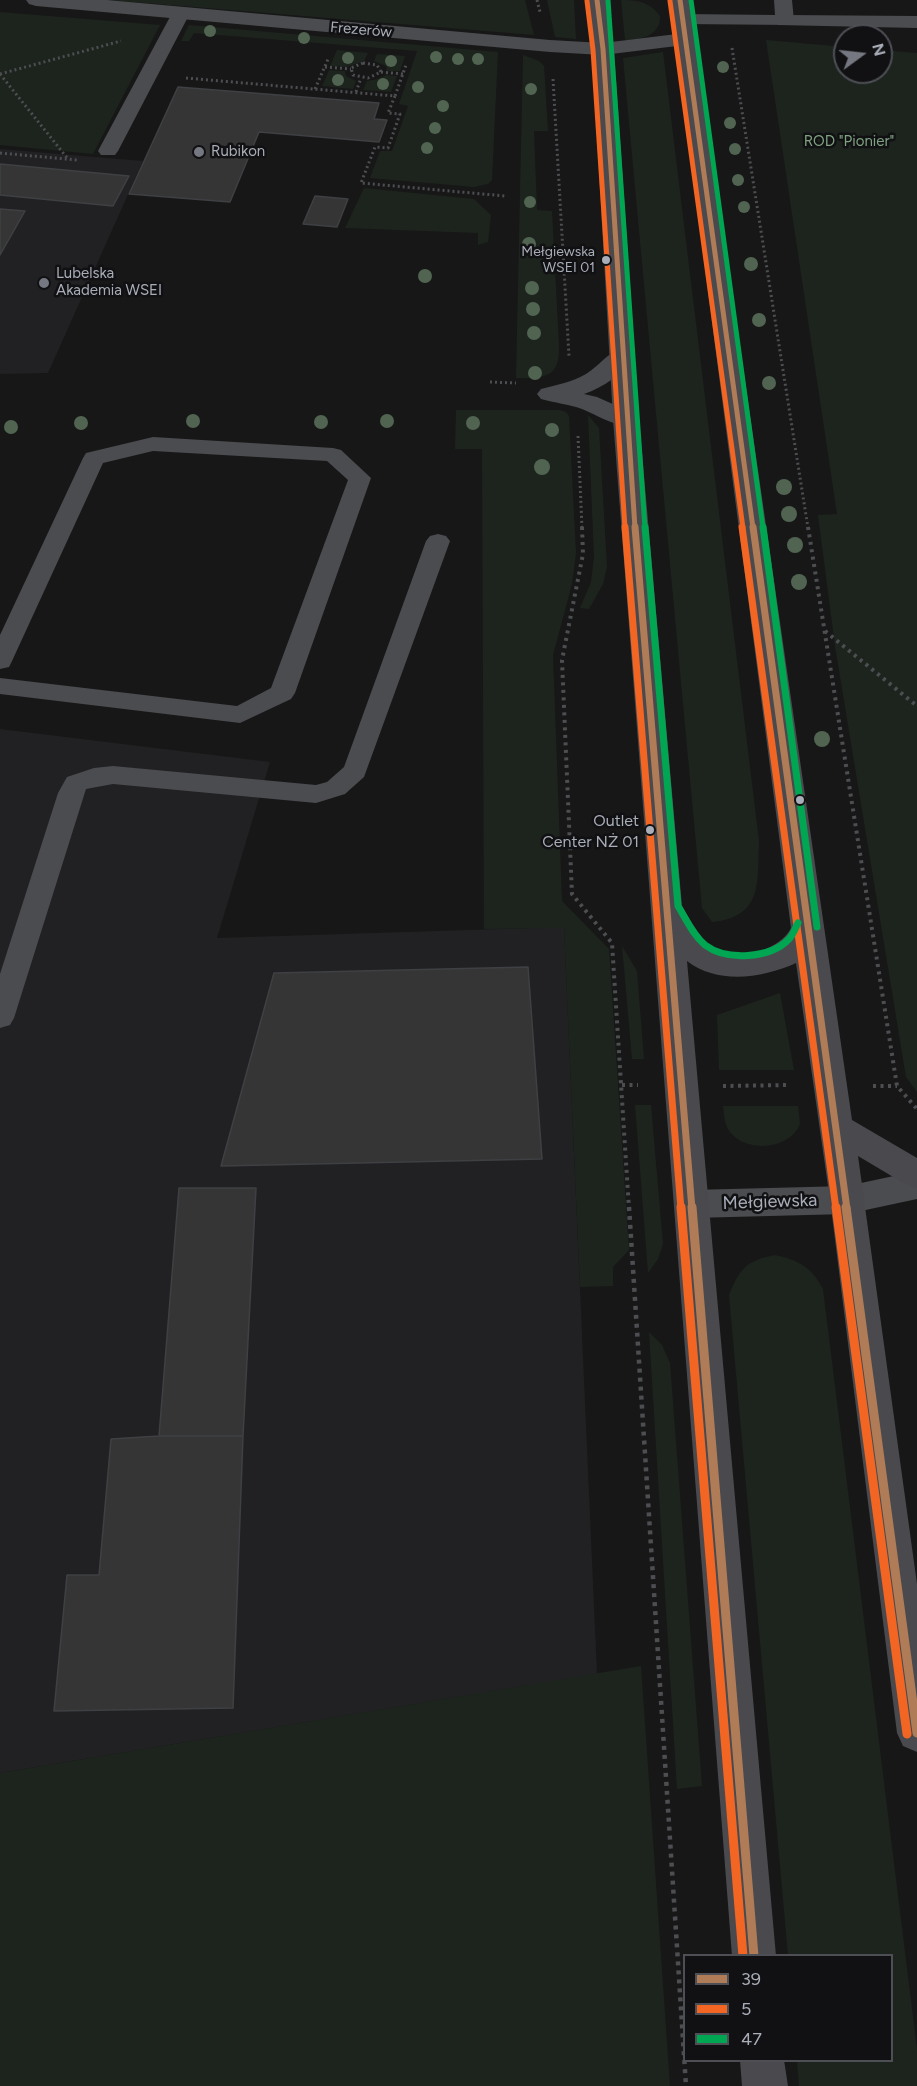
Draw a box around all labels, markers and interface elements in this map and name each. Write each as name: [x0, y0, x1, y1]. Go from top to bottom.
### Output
street label: Frezerów: [329, 18, 393, 42]
north arrow: [833, 24, 893, 84]
text: N: [868, 41, 890, 58]
park label: ROD "Pionier": [804, 133, 894, 151]
place label: Rubikon: [211, 143, 265, 161]
marker: Rubikon: [192, 145, 206, 159]
place label: Mełgiewska WSEI 01: [521, 244, 595, 276]
marker: Mełgiewska WSEI 01: [600, 254, 612, 266]
place label: Lubelska Akademia WSEI: [56, 265, 162, 300]
marker: Lubelska Akademia WSEI: [37, 276, 51, 290]
unlabelled marker: [794, 794, 806, 806]
place label: Outlet Center NŻ 01: [542, 811, 639, 849]
marker: Outlet Center NŻ 01: [644, 824, 656, 836]
street label: Mełgiewska: [722, 1190, 818, 1214]
legend: [683, 1954, 893, 2062]
text: 39: [741, 1968, 761, 1990]
text: 5: [741, 1998, 751, 2020]
text: 47: [741, 2028, 762, 2050]

